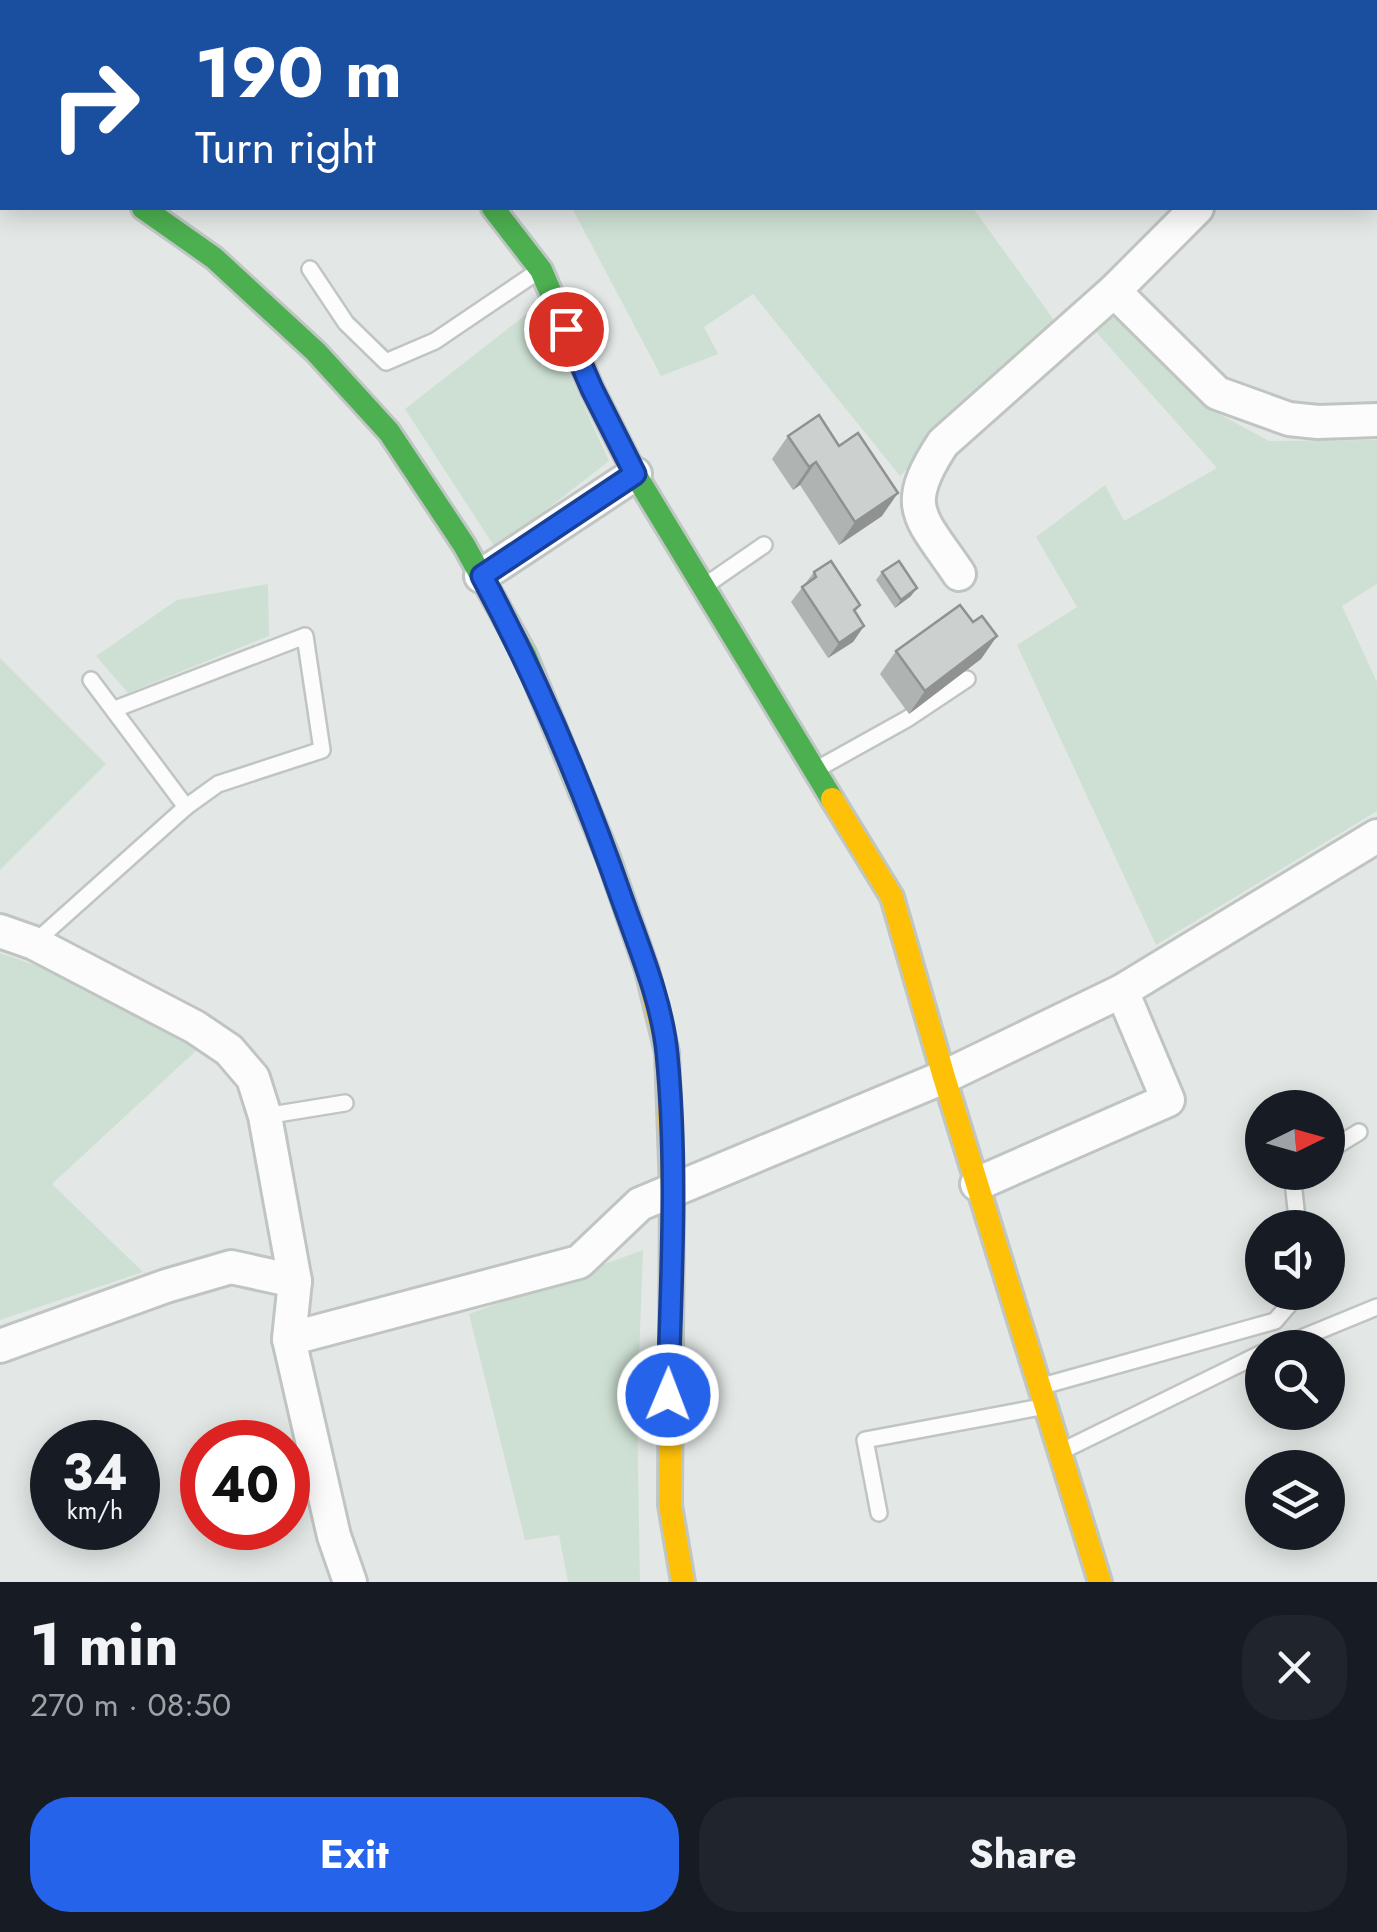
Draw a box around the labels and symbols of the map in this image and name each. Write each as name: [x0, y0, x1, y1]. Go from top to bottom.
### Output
pin: [524, 287, 609, 372]
north arrow: [1245, 1090, 1345, 1190]
position arrow: [616, 1343, 720, 1447]
speed limit sign: 40: [180, 1420, 310, 1550]

